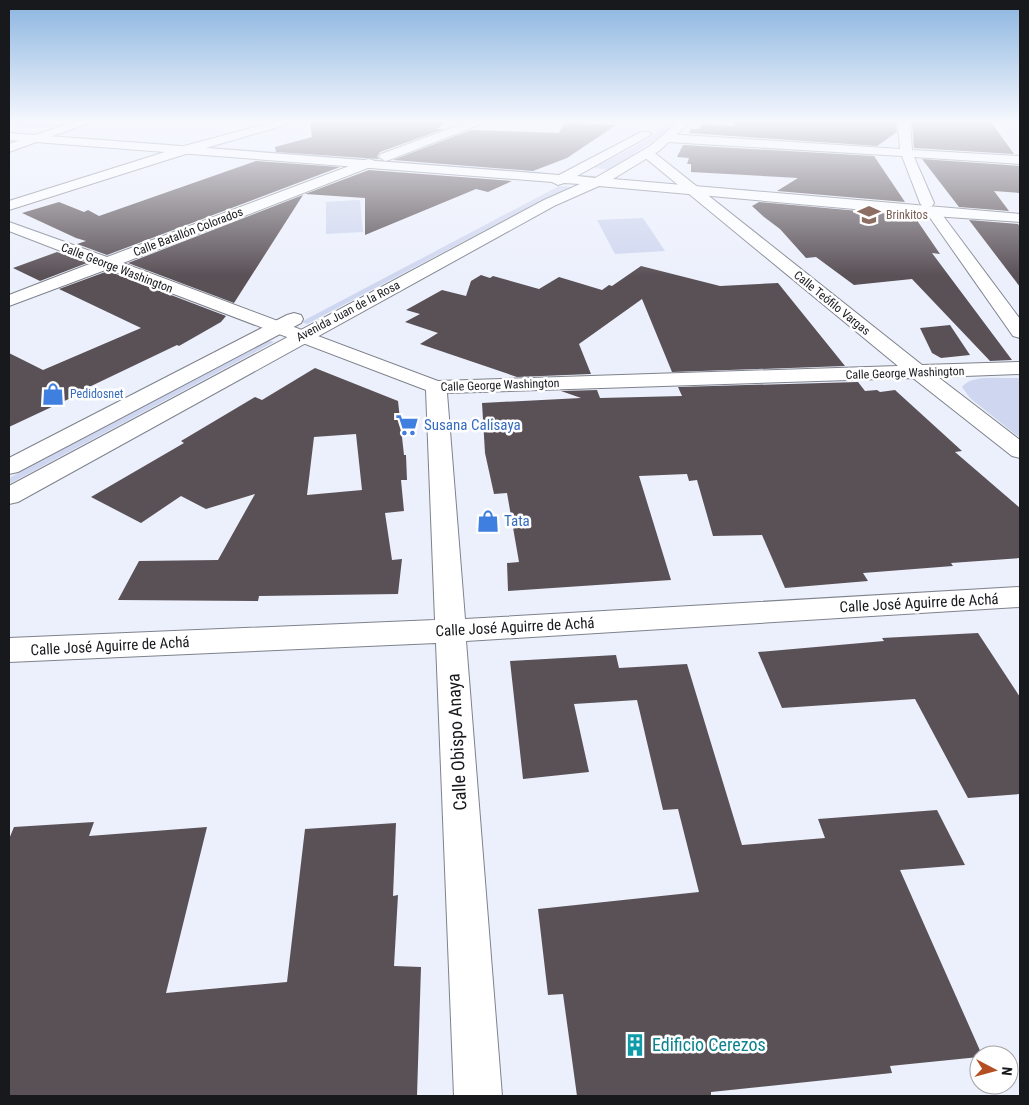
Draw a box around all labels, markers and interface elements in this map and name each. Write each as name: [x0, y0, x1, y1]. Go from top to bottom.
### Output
school or university icon: Brinkitos: [856, 202, 882, 228]
street label: Calle Batallón Colorados: [131, 205, 245, 259]
place label: Brinkitos: [886, 208, 928, 222]
street label: Calle George Washington: [59, 240, 175, 296]
street label: Calle Teófilo Vargas: [791, 268, 873, 338]
street label: Avenida Juan de la Rosa: [294, 278, 402, 344]
street label: Calle George Washington: [845, 364, 965, 382]
street label: Calle George Washington: [440, 376, 560, 394]
shop icon: Pedidosnet: [40, 381, 66, 407]
place label: Pedidosnet: [70, 387, 124, 401]
supermarket icon: Susana Calisaya: [394, 412, 420, 438]
place label: Susana Calisaya: [424, 416, 521, 434]
shop icon: Tata: [475, 508, 501, 534]
place label: Tata: [504, 512, 530, 530]
street label: Calle José Aguirre de Achá: [839, 590, 999, 616]
street label: Calle José Aguirre de Achá: [435, 614, 595, 640]
street label: Calle José Aguirre de Achá: [30, 633, 190, 659]
street label: Calle Obispo Anaya: [442, 673, 471, 811]
building icon: Edificio Cerezos: [622, 1032, 648, 1058]
place label: Edificio Cerezos: [652, 1034, 766, 1055]
north arrow: [969, 1045, 1019, 1095]
text: N: [999, 1066, 1015, 1076]

